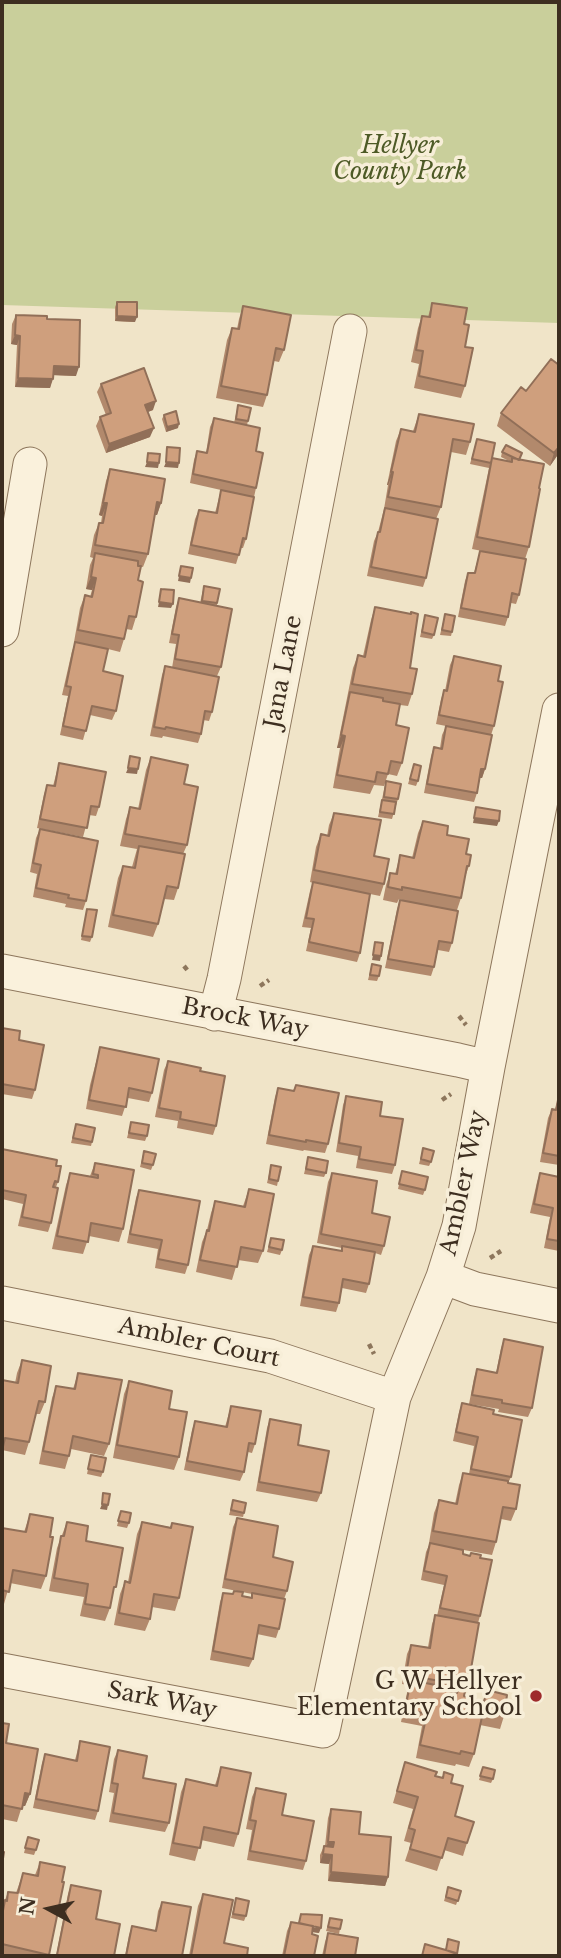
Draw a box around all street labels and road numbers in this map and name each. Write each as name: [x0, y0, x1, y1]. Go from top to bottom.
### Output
street label: Jana Lane: [260, 613, 308, 731]
street label: Brock Way: [179, 993, 311, 1045]
street label: Ambler Way: [435, 1108, 493, 1258]
street label: Ambler Court: [116, 1312, 282, 1374]
street label: Sark Way: [105, 1677, 219, 1725]

